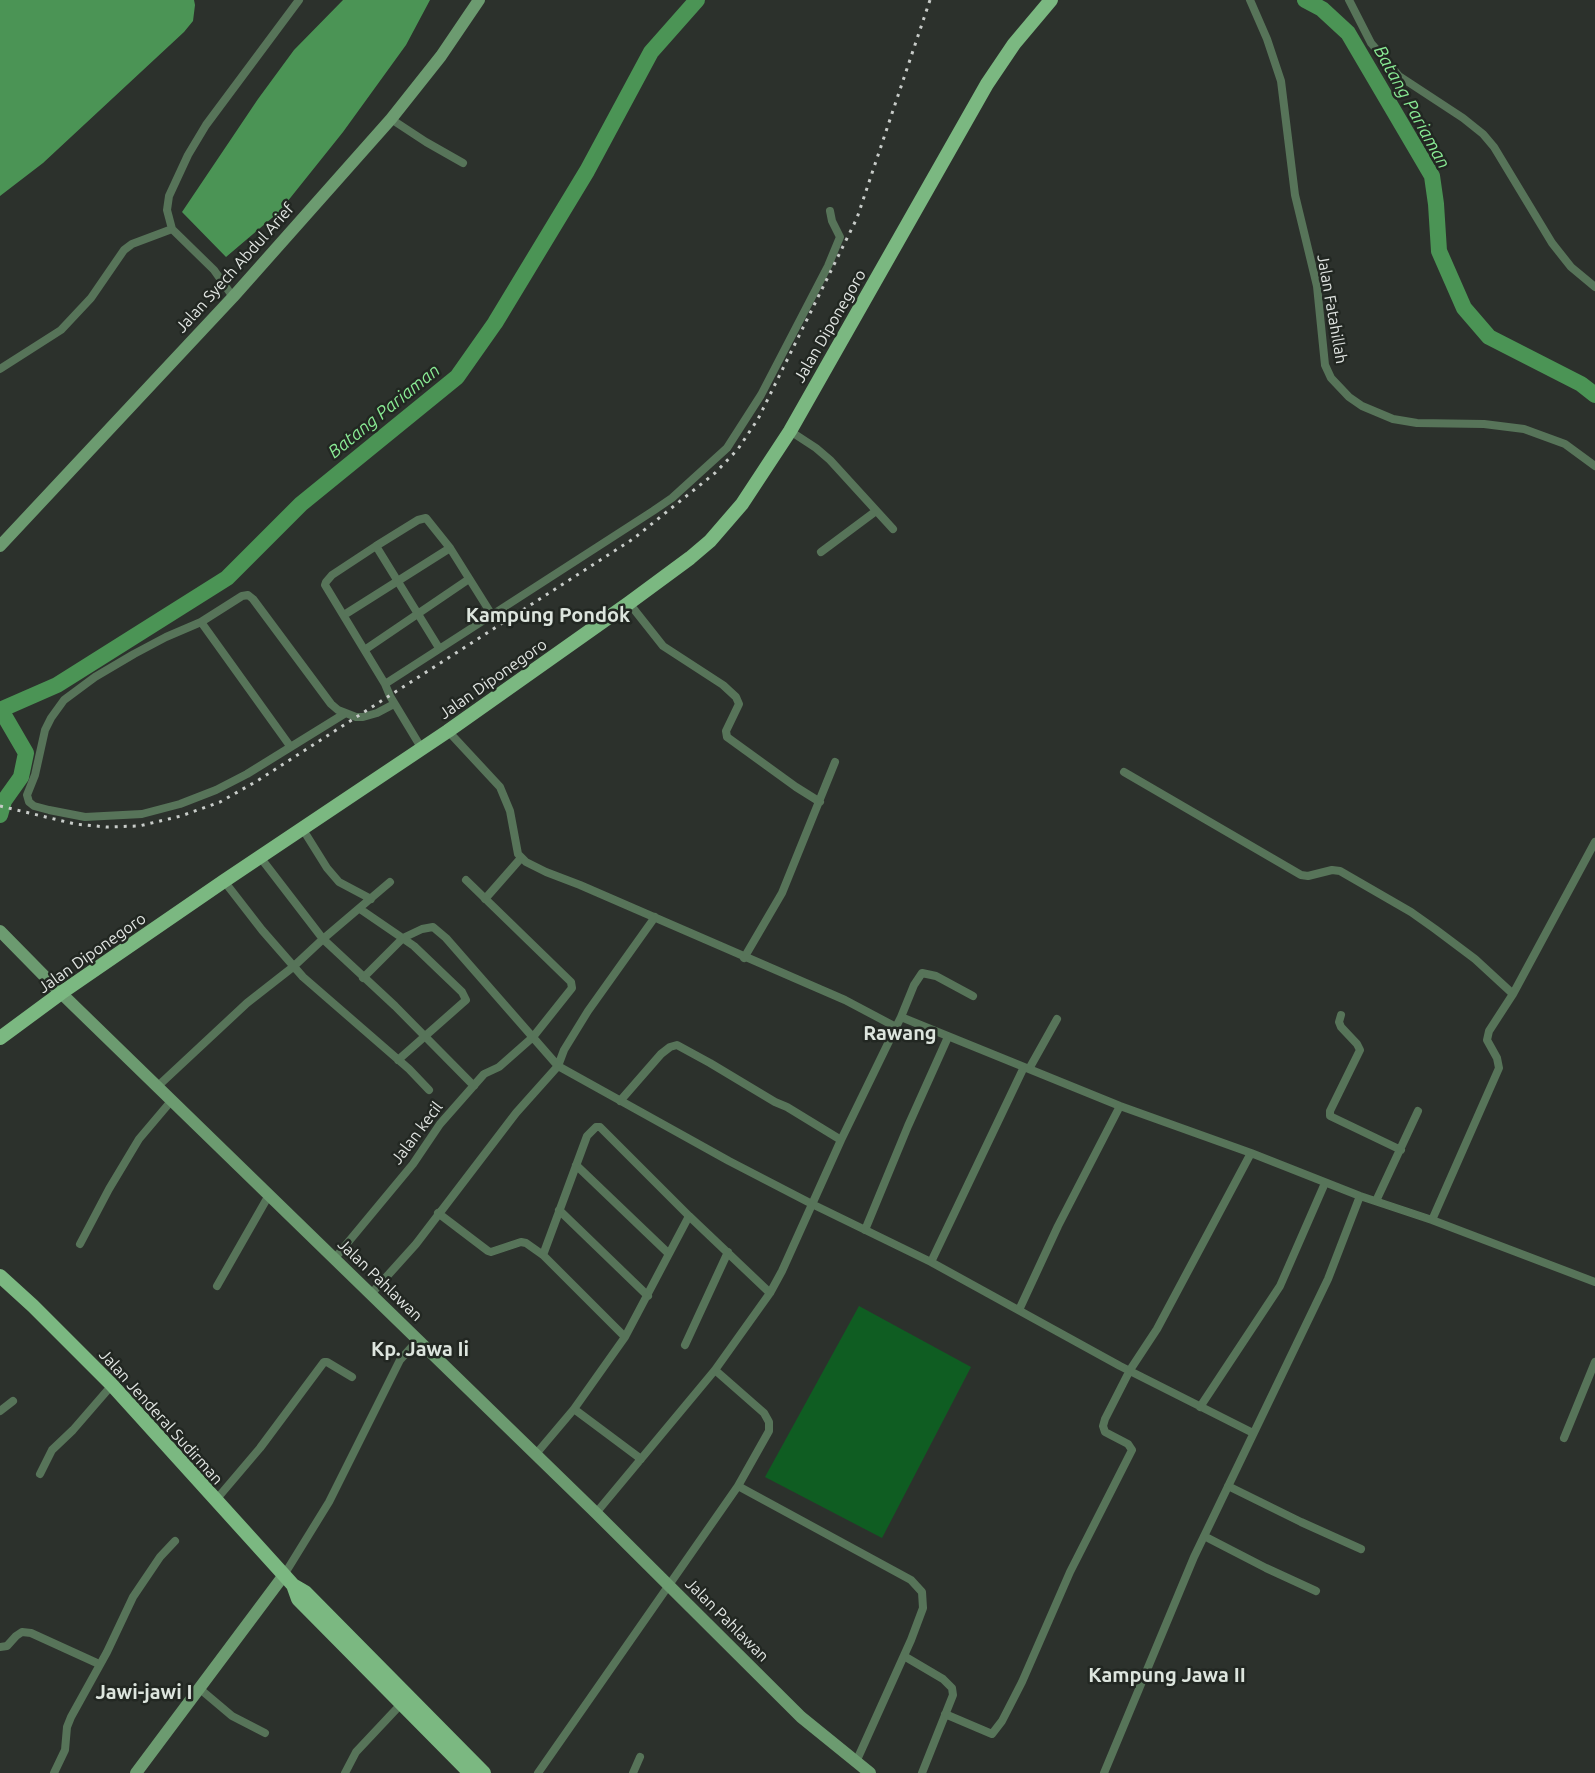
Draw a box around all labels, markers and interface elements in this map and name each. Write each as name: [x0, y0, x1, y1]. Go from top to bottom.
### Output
water label: Batang Pariaman: [1369, 42, 1455, 172]
street label: Jalan Syech Abdul Arief: [172, 199, 298, 337]
street label: Jalan Fatahillah: [1313, 253, 1351, 365]
street label: Jalan Diponegoro: [790, 266, 870, 386]
water label: Batang Pariaman: [324, 359, 444, 463]
district label: Kampung Pondok: [466, 603, 630, 627]
street label: Jalan Diponegoro: [435, 635, 551, 723]
street label: Jalan Diponegoro: [34, 909, 150, 997]
district label: Rawang: [863, 1021, 937, 1045]
street label: Jalan kecil: [387, 1098, 447, 1168]
street label: Jalan Pahlawan: [334, 1235, 426, 1325]
district label: Kp. Jawa Ii: [371, 1337, 469, 1361]
street label: Jalan Jenderal Sudirman: [95, 1345, 227, 1489]
street label: Jalan Pahlawan: [681, 1574, 773, 1666]
district label: Kampung Jawa II: [1088, 1663, 1246, 1687]
district label: Jawi-jawi I: [95, 1680, 193, 1704]

